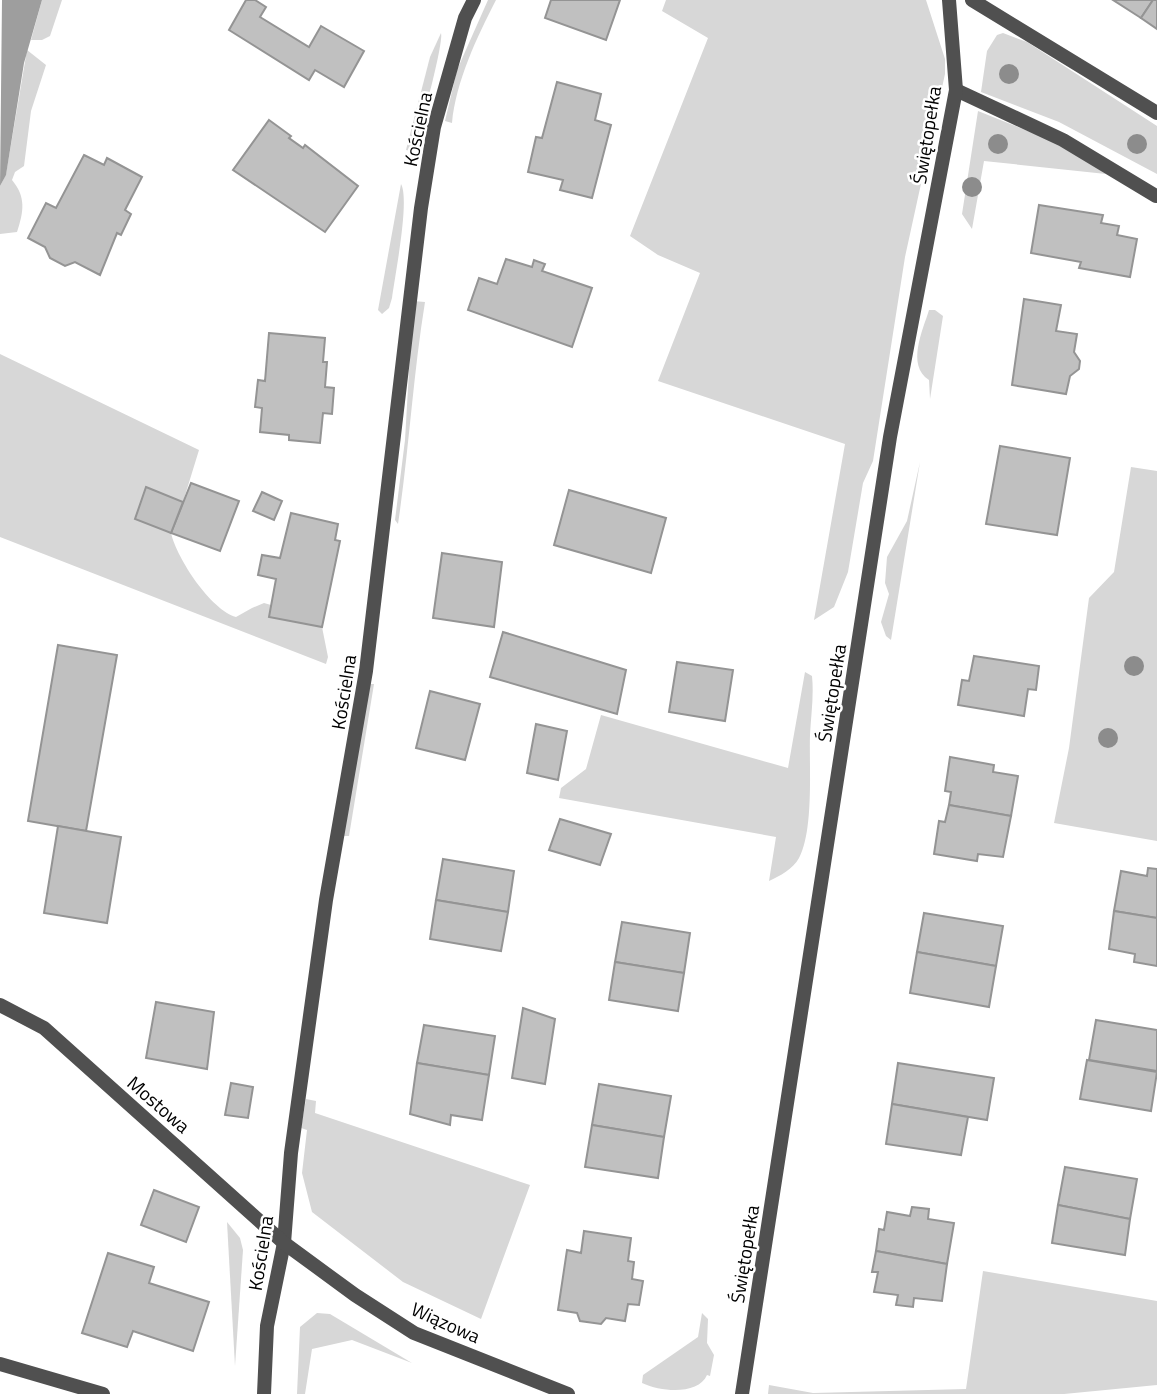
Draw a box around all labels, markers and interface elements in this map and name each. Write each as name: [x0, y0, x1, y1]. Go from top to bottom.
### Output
street label: Świętopełka: [904, 83, 948, 186]
street label: Kościelna: [395, 89, 439, 169]
street label: Świętopełka: [809, 641, 853, 744]
street label: Kościelna: [323, 652, 363, 732]
street label: Mostowa: [121, 1068, 197, 1140]
street label: Świętopełka: [722, 1202, 766, 1305]
street label: Kościelna: [240, 1213, 280, 1293]
street label: Wiązowa: [407, 1294, 486, 1350]

